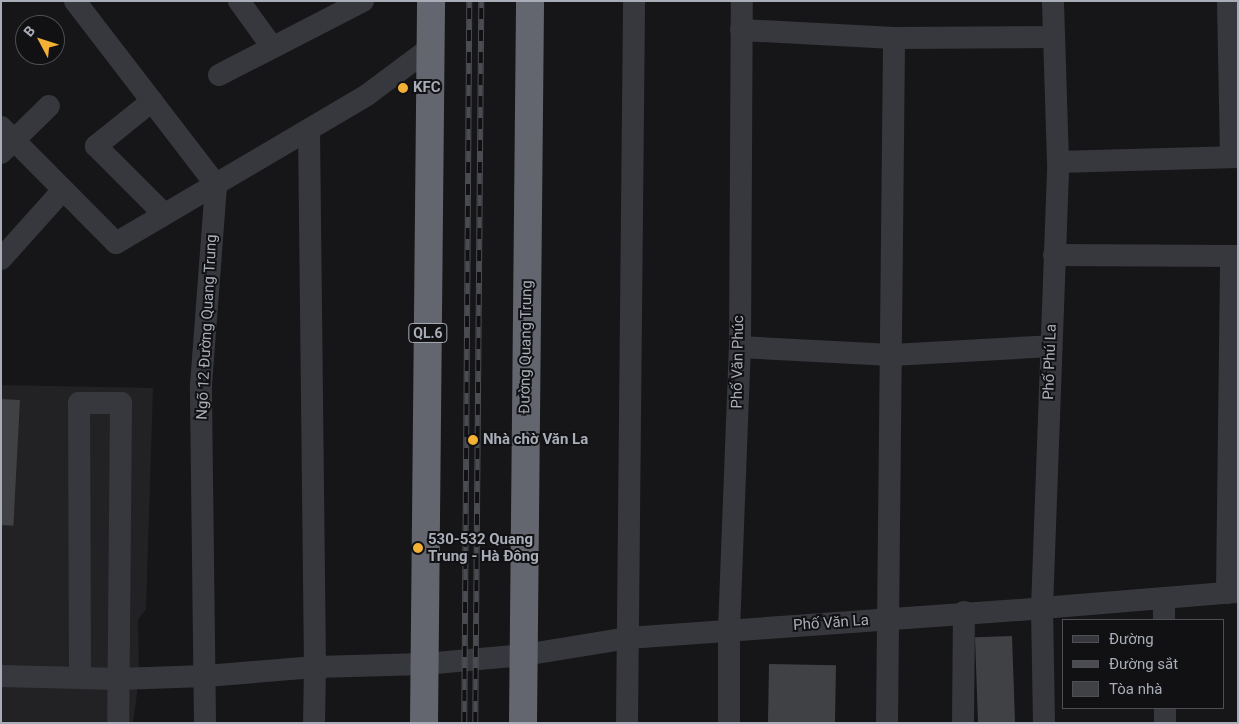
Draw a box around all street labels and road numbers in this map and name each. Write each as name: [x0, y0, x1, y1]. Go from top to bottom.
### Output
street label: Ngõ 12 Đường Quang Trung: [193, 234, 221, 420]
street label: Đường Quang Trung: [516, 280, 536, 414]
street label: Phố Văn Phúc: [728, 315, 748, 409]
road number: QL.6: [408, 322, 448, 344]
street label: Phố Phú La: [1040, 324, 1060, 400]
street label: Phố Văn La: [793, 611, 869, 635]

